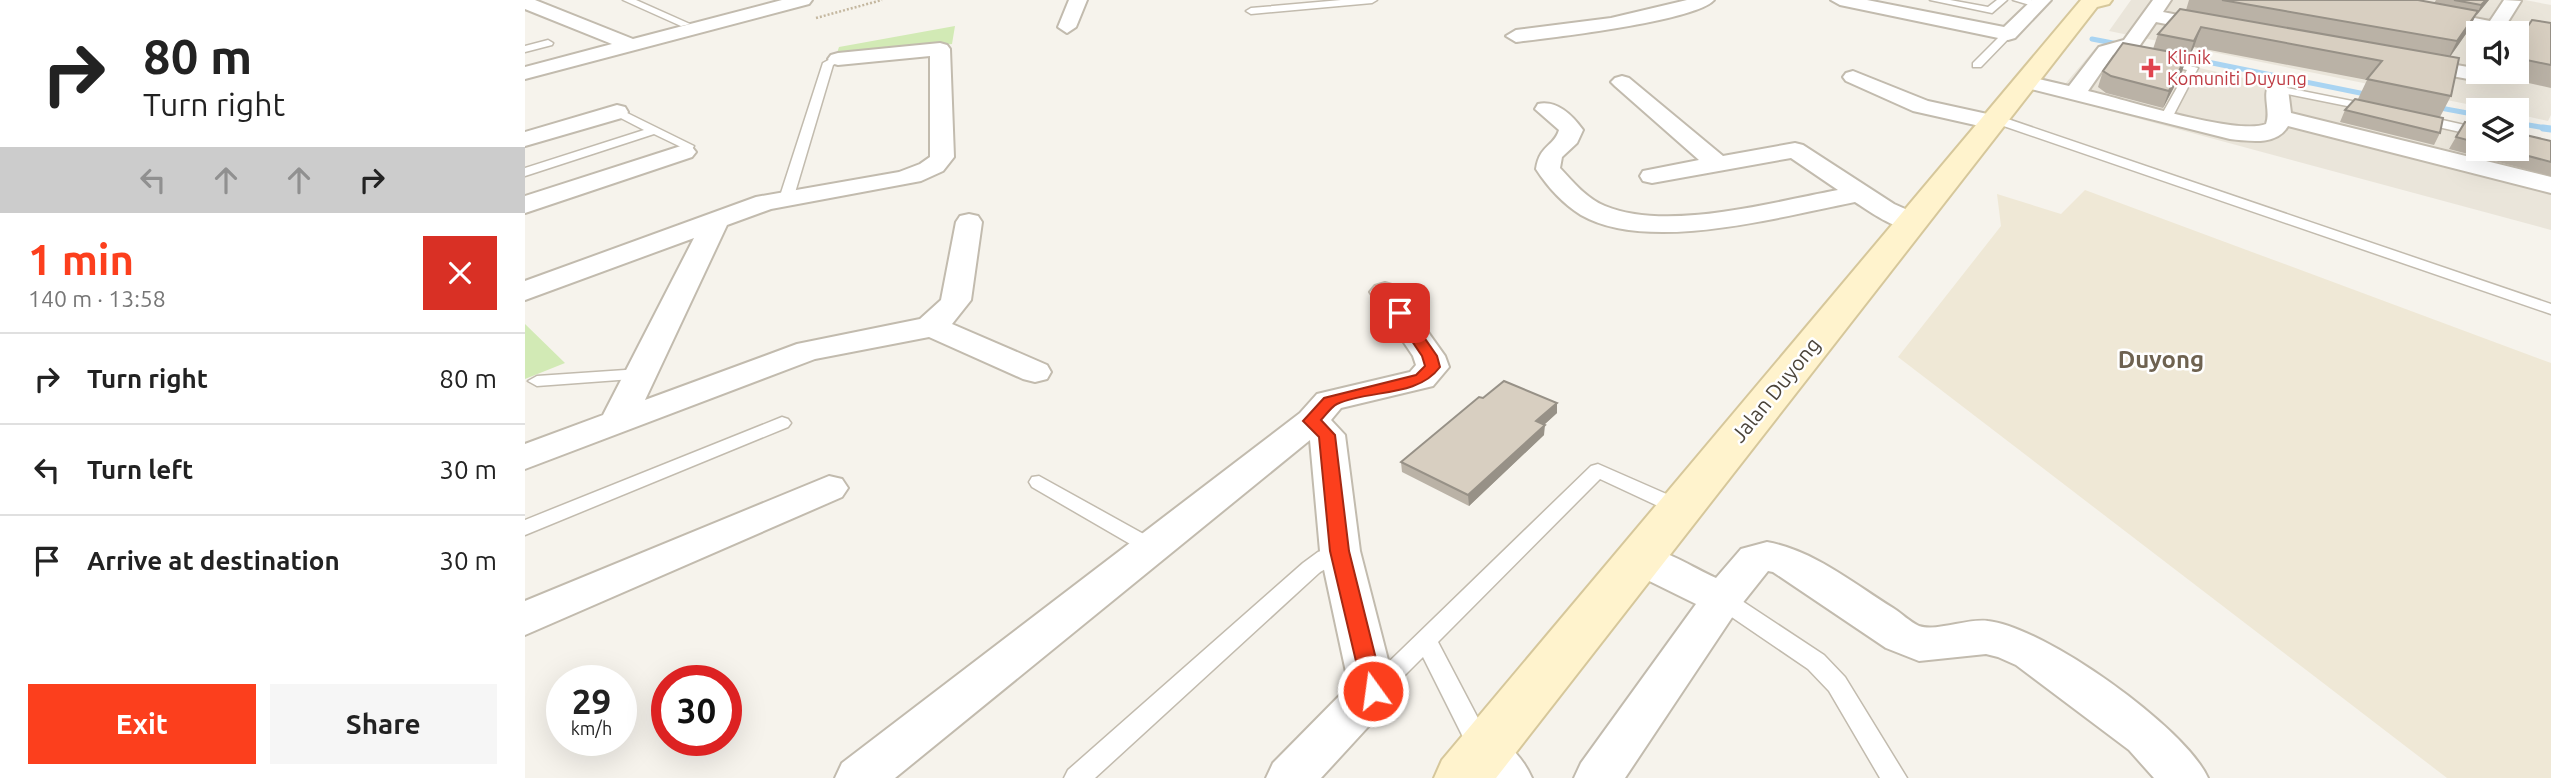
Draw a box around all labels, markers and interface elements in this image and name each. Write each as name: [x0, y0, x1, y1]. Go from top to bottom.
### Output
map controls: [2466, 21, 2529, 161]
button: sound: [2466, 21, 2529, 84]
icon: right: [28, 28, 119, 119]
text: 80 m: [143, 28, 252, 83]
place label: Klinik Komuniti Duyung: [2167, 47, 2307, 88]
marker: Klinik Komuniti Duyung: [2141, 58, 2161, 78]
text: Turn right: [143, 86, 285, 122]
button: layers: [2466, 98, 2529, 161]
icon: left: [134, 161, 172, 199]
icon: ahead: [207, 161, 245, 199]
icon: ahead: [280, 161, 318, 199]
icon: right: [353, 161, 391, 199]
text: 1 min: [28, 236, 134, 283]
button: close: [423, 236, 497, 310]
pin: [1370, 283, 1430, 343]
text: 140 m · 13:58: [28, 286, 166, 311]
icon: arrive: [1381, 294, 1419, 332]
street label: Jalan Duyong: [1726, 332, 1825, 446]
district label: Duyong: [2118, 346, 2204, 373]
icon: right: [28, 360, 66, 398]
text: Turn right: [87, 364, 208, 393]
text: 80 m: [439, 364, 497, 393]
icon: left: [28, 451, 66, 489]
text: Turn left: [87, 455, 193, 484]
text: 30 m: [439, 455, 497, 484]
icon: arrive: [28, 542, 66, 580]
text: Arrive at destination: [87, 546, 340, 575]
text: 30 m: [439, 546, 497, 575]
position arrow: [1336, 654, 1410, 728]
speed limit sign: 30: [651, 665, 742, 756]
text: 29: [572, 681, 611, 721]
button: Exit: [28, 684, 256, 764]
button: Share: [270, 684, 497, 764]
text: km/h: [571, 718, 612, 738]

